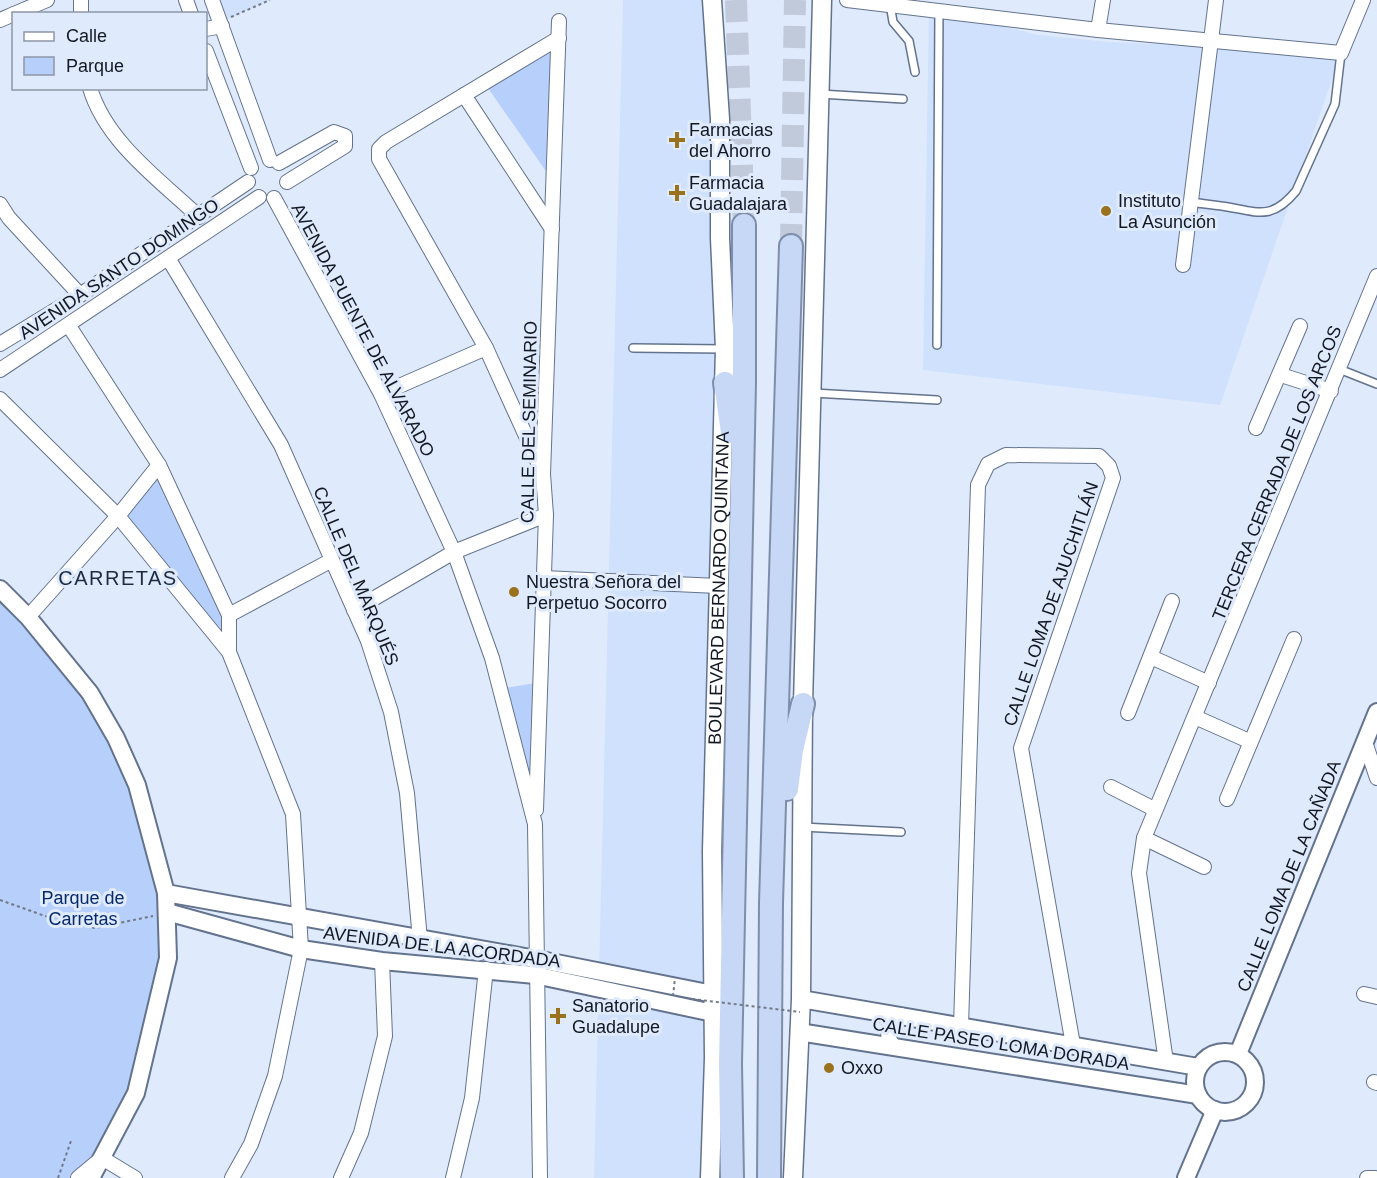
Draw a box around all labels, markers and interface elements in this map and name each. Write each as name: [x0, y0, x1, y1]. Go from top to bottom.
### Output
legend: [12, 12, 207, 90]
text: Calle: [66, 26, 107, 46]
text: Parque: [66, 56, 124, 76]
place label: Farmacias del Ahorro: [689, 120, 773, 161]
marker: Farmacias del Ahorro: [670, 133, 684, 147]
place label: Farmacia Guadalajara: [689, 173, 788, 214]
marker: Farmacia Guadalajara: [670, 186, 684, 200]
place label: Instituto La Asunción: [1118, 191, 1216, 232]
street label: AVENIDA SANTO DOMINGO: [15, 195, 223, 343]
street label: AVENIDA PUENTE DE ALVARADO: [287, 200, 439, 460]
marker: Instituto La Asunción: [1099, 204, 1113, 218]
street label: CALLE DEL SEMINARIO: [517, 321, 541, 523]
street label: TERCERA CERRADA DE LOS ARCOS: [1209, 323, 1345, 623]
street label: BOULEVARD BERNARDO QUINTANA: [705, 431, 733, 745]
street label: CALLE LOMA DE AJUCHITLÁN: [1000, 479, 1102, 729]
street label: CALLE DEL MARQUÉS: [309, 484, 403, 668]
district label: CARRETAS: [58, 567, 178, 589]
place label: Nuestra Señora del Perpetuo Socorro: [526, 572, 681, 613]
marker: Nuestra Señora del Perpetuo Socorro: [507, 585, 521, 599]
street label: CALLE LOMA DE LA CAÑADA: [1232, 757, 1345, 995]
park label: Parque de Carretas: [41, 888, 125, 929]
street label: AVENIDA DE LA ACORDADA: [322, 923, 562, 971]
place label: Sanatorio Guadalupe: [572, 996, 660, 1037]
marker: Sanatorio Guadalupe: [549, 1007, 567, 1025]
street label: CALLE PASEO LOMA DORADA: [871, 1014, 1131, 1074]
place label: Oxxo: [841, 1058, 883, 1078]
marker: Oxxo: [822, 1061, 836, 1075]

